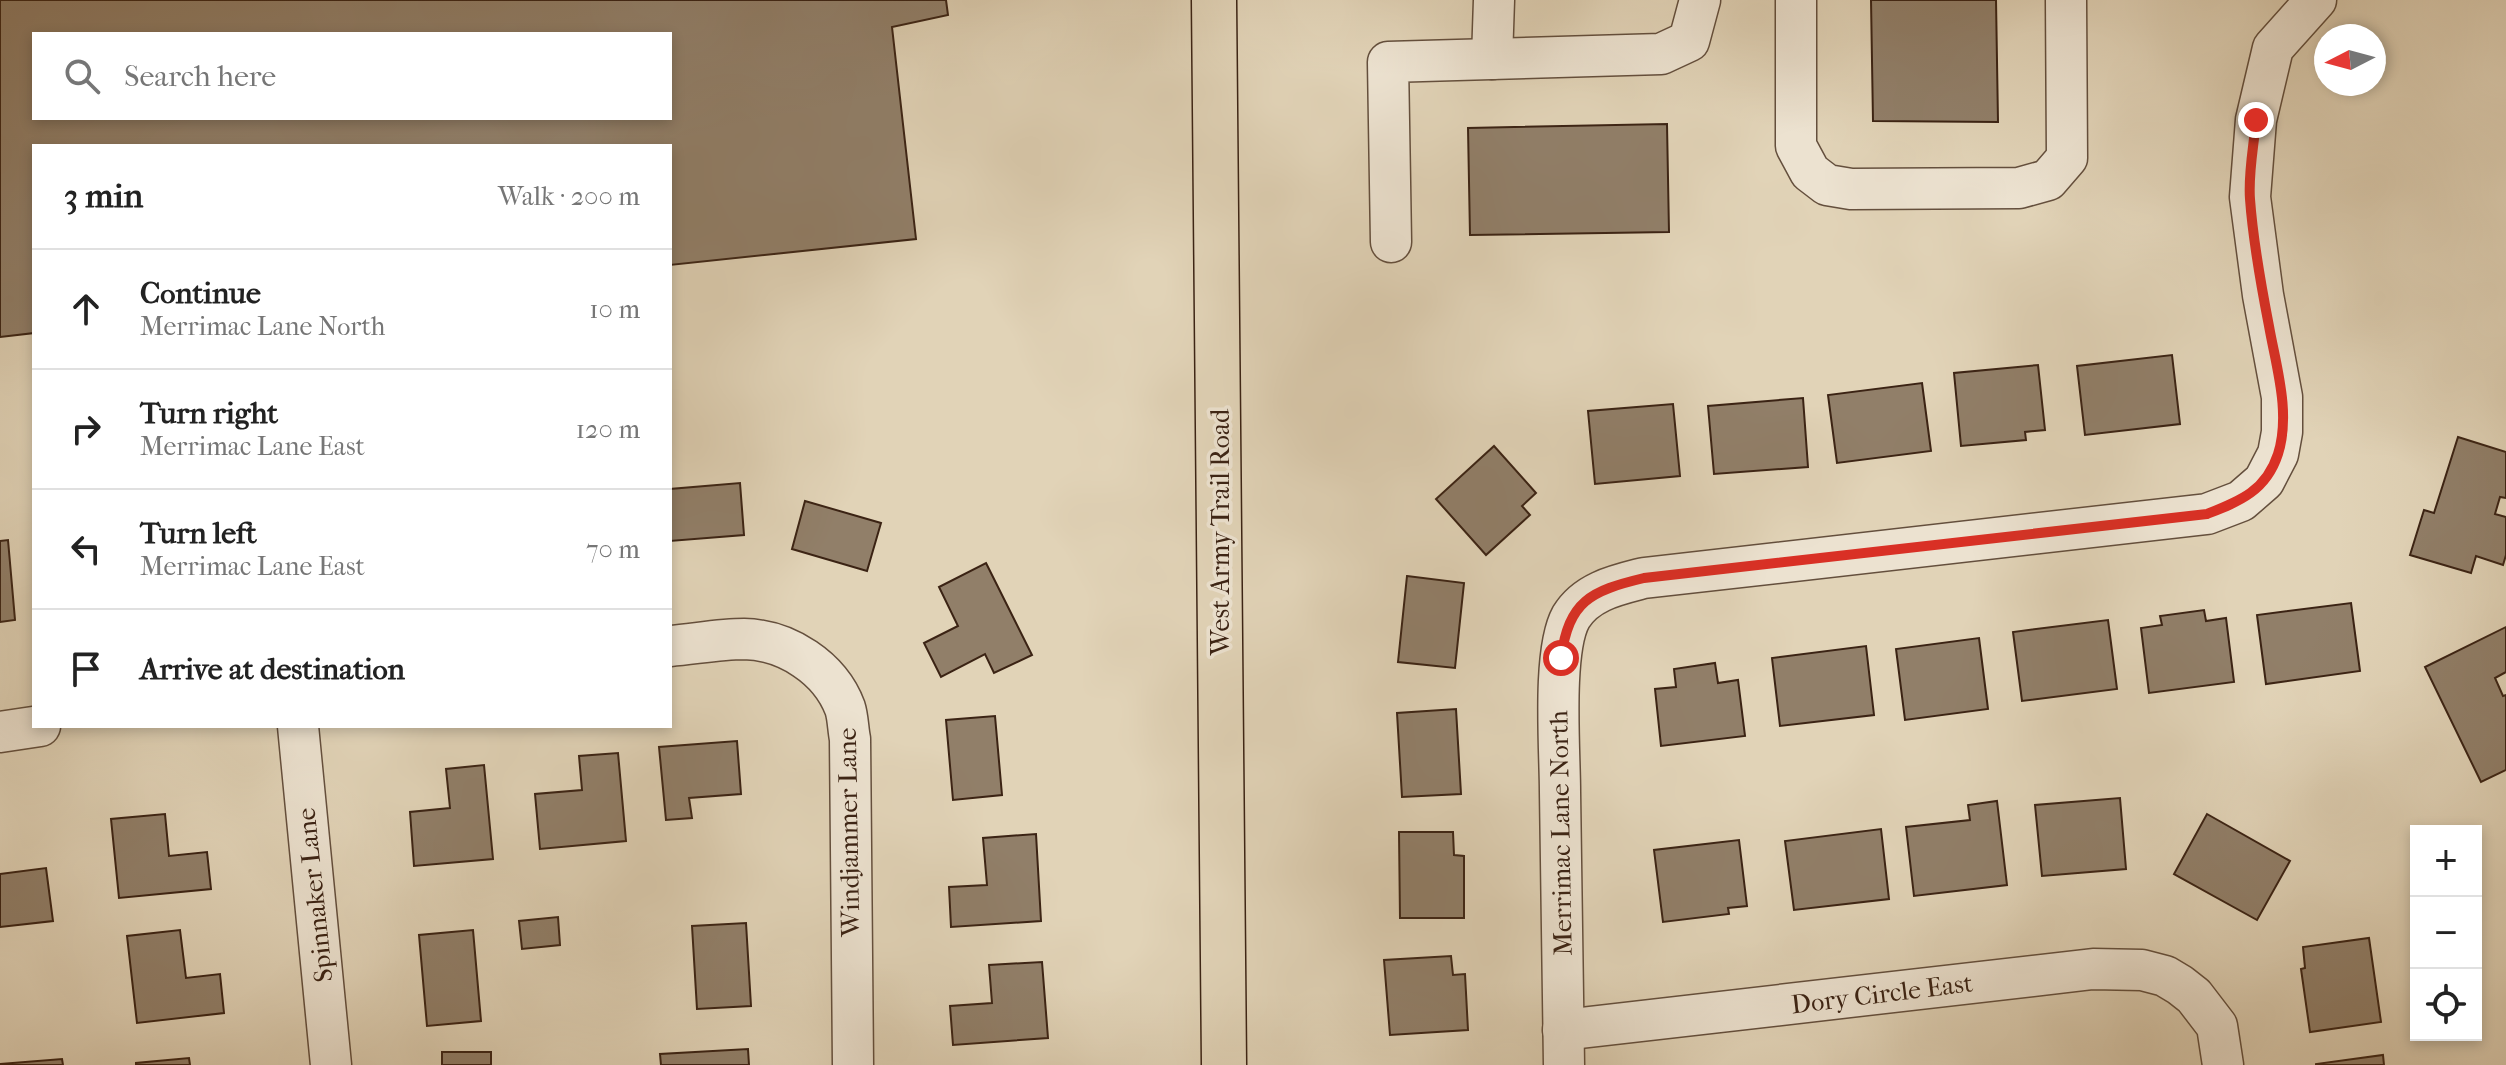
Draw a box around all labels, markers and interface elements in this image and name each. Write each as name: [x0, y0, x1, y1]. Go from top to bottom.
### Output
north arrow: [2314, 24, 2386, 96]
search box: [32, 32, 672, 120]
icon: search: [60, 54, 104, 98]
text: Search here: [124, 59, 276, 94]
route end: [2238, 102, 2274, 138]
text: 3 min: [64, 176, 143, 216]
text: Walk · 200 m: [498, 181, 640, 212]
text: Continue: [140, 276, 261, 311]
icon: ahead: [64, 287, 108, 331]
text: 10 m: [589, 294, 640, 325]
text: Merrimac Lane North: [140, 311, 385, 342]
text: Turn right: [140, 396, 278, 431]
icon: right: [64, 407, 108, 451]
street label: West Army Trail Road: [1205, 408, 1236, 656]
text: 120 m: [576, 414, 640, 445]
text: Merrimac Lane East: [140, 431, 365, 462]
text: Turn left: [140, 516, 257, 551]
icon: left: [64, 527, 108, 571]
text: 70 m: [586, 534, 640, 565]
text: Merrimac Lane East: [140, 551, 365, 582]
route start: [1543, 640, 1579, 676]
icon: arrive: [64, 647, 108, 691]
text: Arrive at destination: [140, 652, 405, 687]
street label: Merrimac Lane North: [1543, 710, 1579, 956]
street label: Windjammer Lane: [832, 727, 866, 938]
street label: Spinnaker Lane: [290, 806, 340, 984]
map controls: [2410, 825, 2482, 1041]
button: +: [2410, 825, 2482, 897]
button: −: [2410, 897, 2482, 969]
street label: Dory Circle East: [1789, 967, 1975, 1021]
button: locate: [2410, 969, 2482, 1041]

